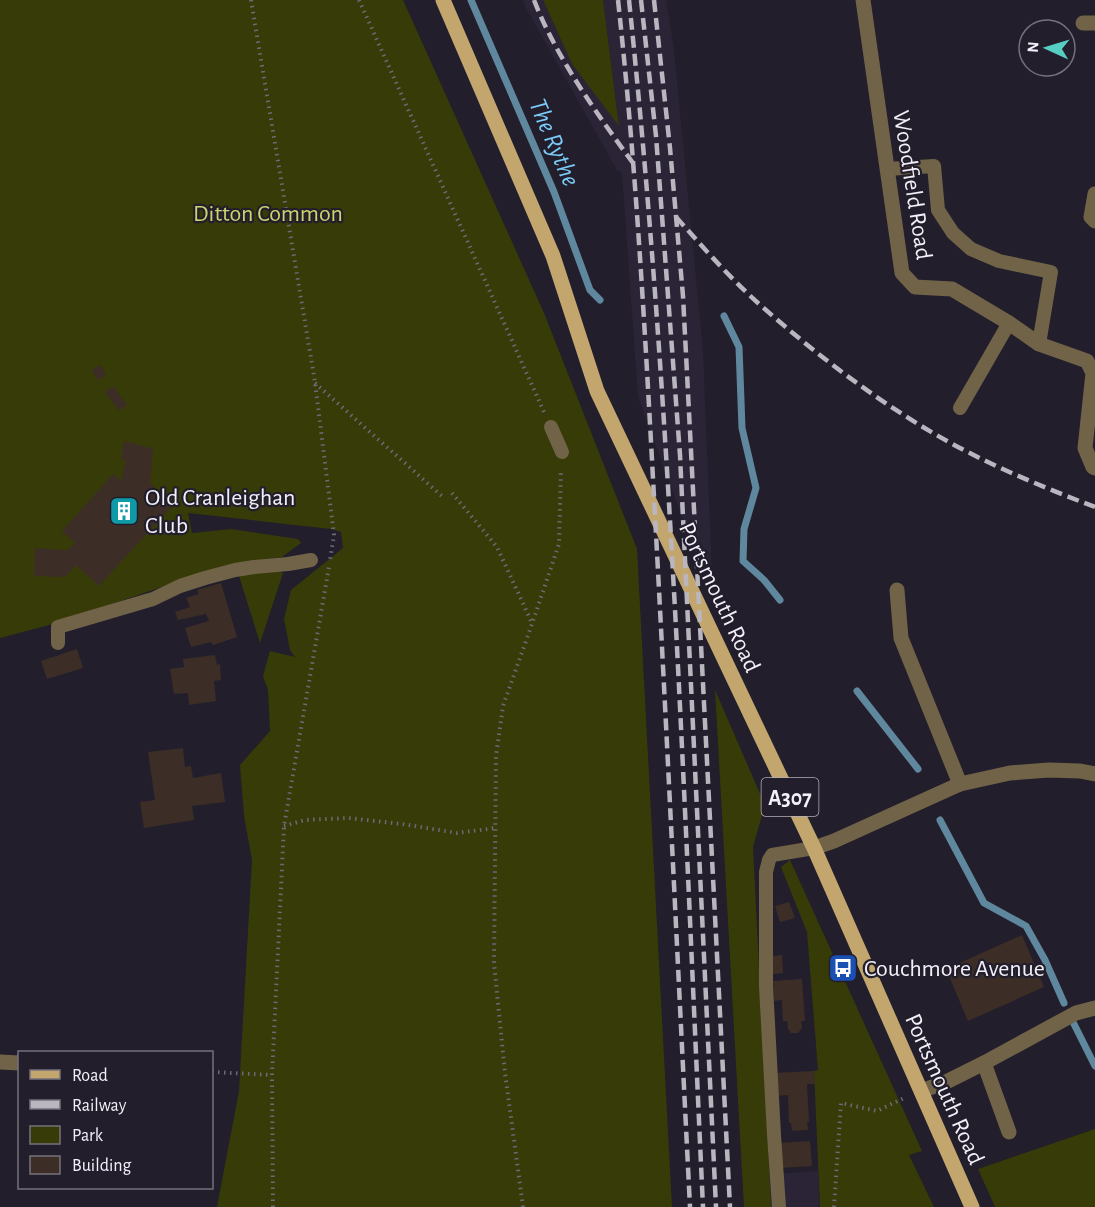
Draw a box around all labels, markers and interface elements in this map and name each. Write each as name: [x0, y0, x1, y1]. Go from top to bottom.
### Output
north arrow: [1017, 18, 1077, 78]
text: N: [1025, 41, 1041, 53]
water label: The Rythe: [524, 95, 584, 190]
street label: Woodfield Road: [888, 109, 936, 262]
park label: Ditton Common: [193, 202, 343, 226]
place label: Old Cranleighan Club: [145, 486, 296, 538]
building icon: Old Cranleighan Club: [108, 495, 140, 527]
street label: Portsmouth Road: [674, 519, 764, 676]
road number: A307: [762, 778, 818, 816]
bus stop icon: Couchmore Avenue: [827, 952, 859, 984]
place label: Couchmore Avenue: [864, 957, 1045, 981]
street label: Portsmouth Road: [900, 1010, 988, 1168]
legend: [18, 1051, 213, 1189]
text: Road: [72, 1067, 108, 1085]
text: Railway: [72, 1097, 127, 1115]
text: Park: [72, 1127, 104, 1145]
text: Building: [72, 1157, 132, 1175]

